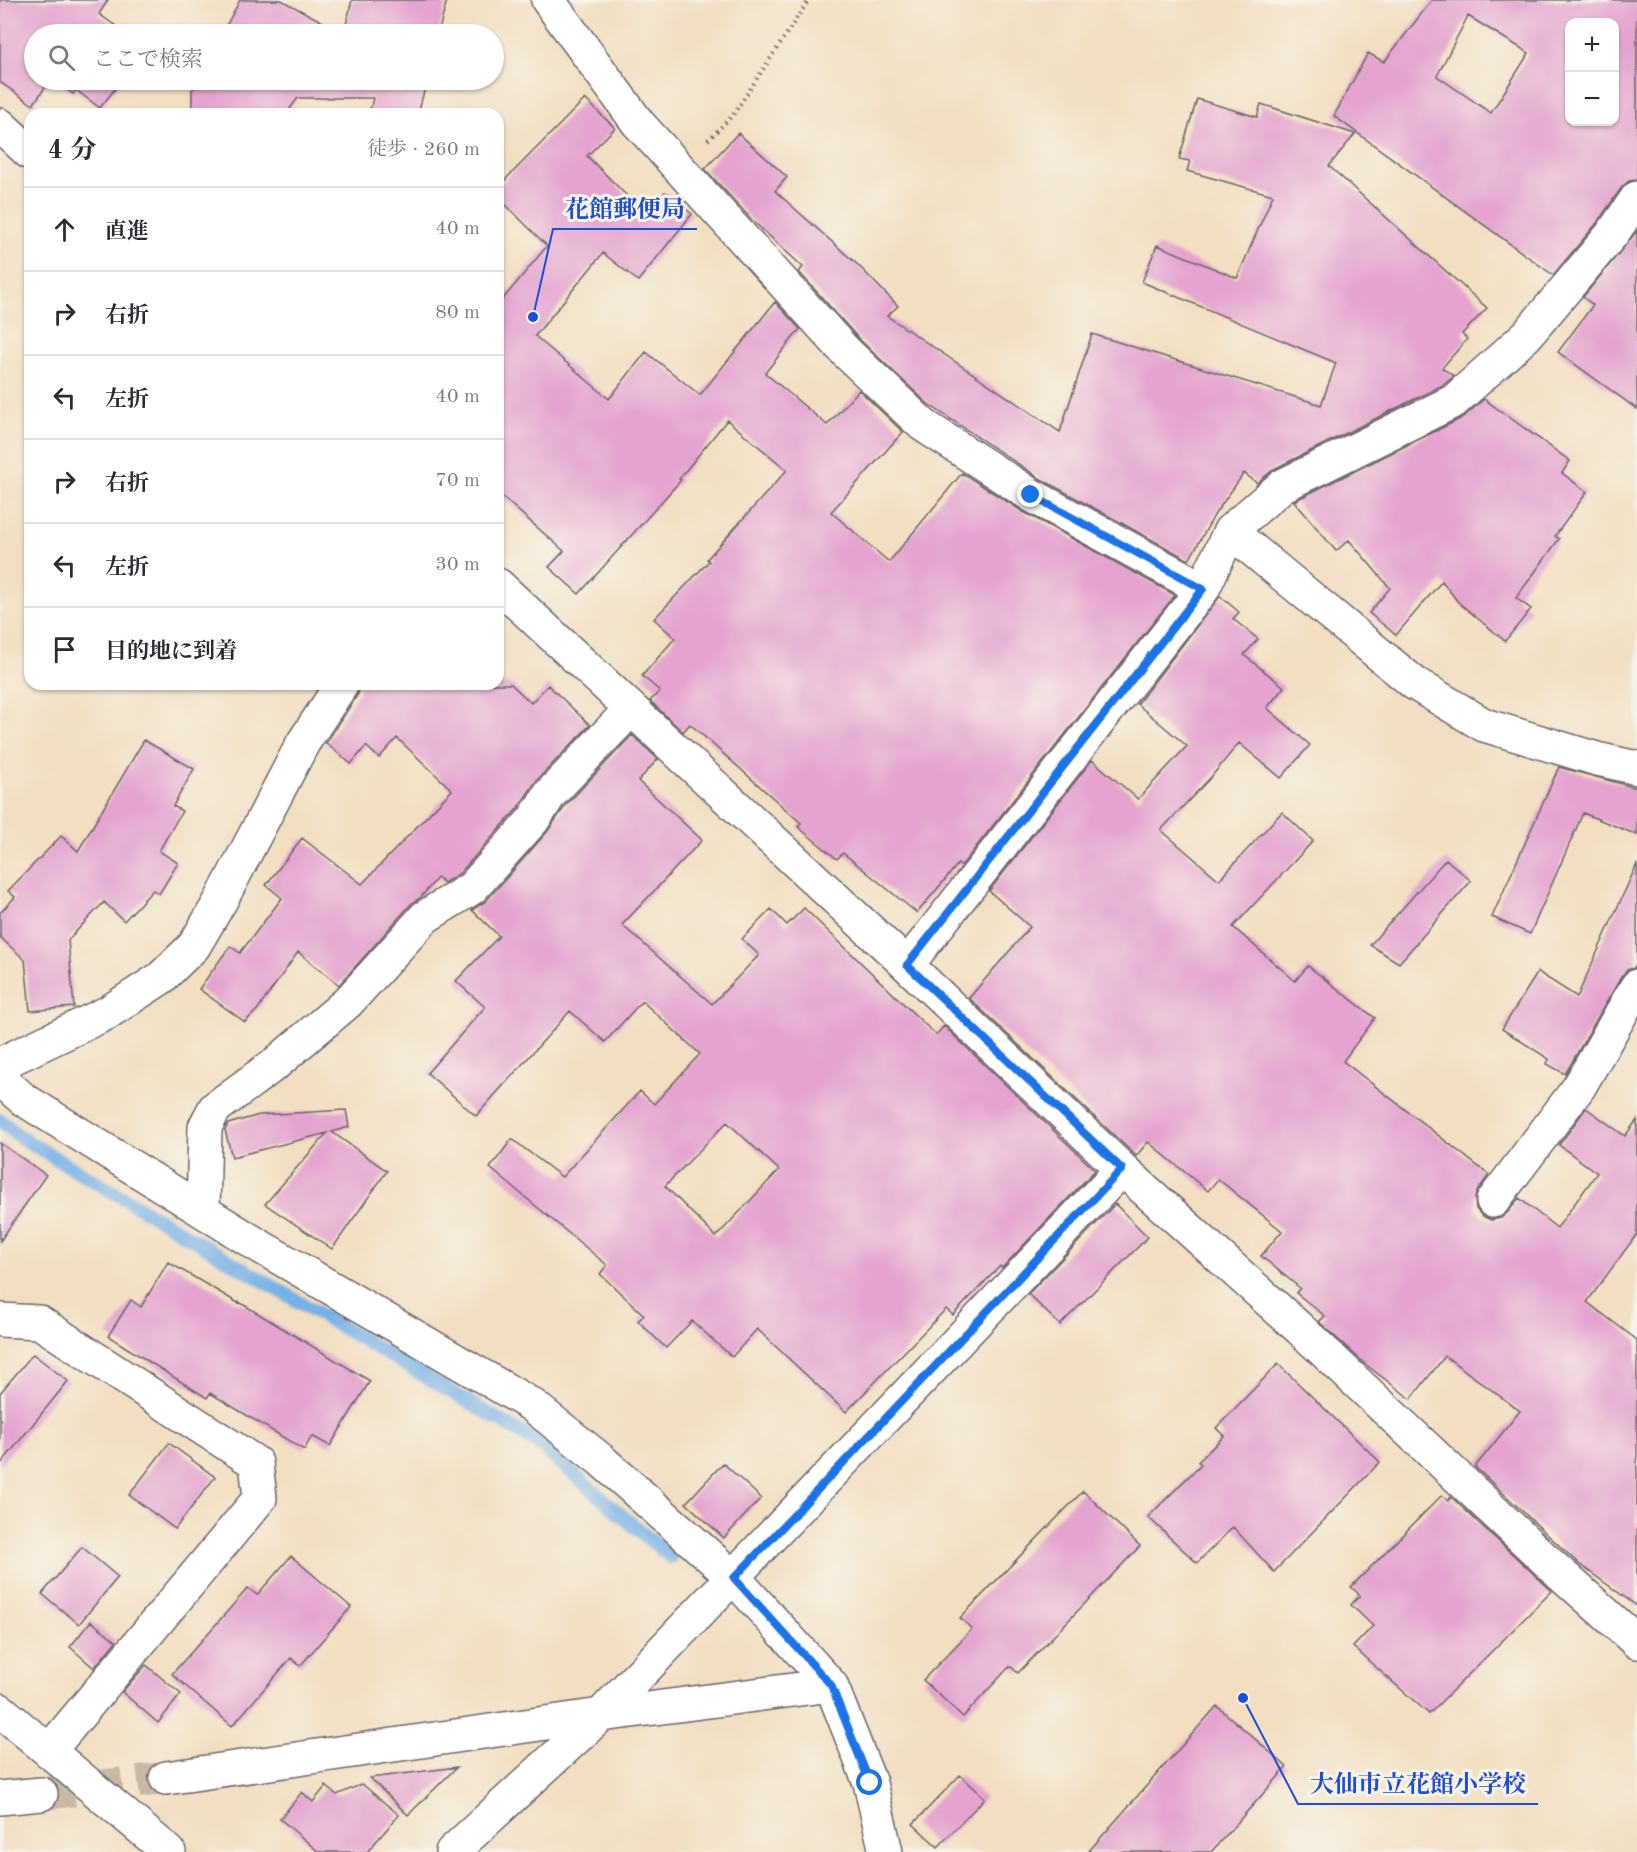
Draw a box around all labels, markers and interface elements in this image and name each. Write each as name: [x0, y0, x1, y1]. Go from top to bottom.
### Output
map controls: [1565, 18, 1619, 126]
button: +: [1565, 18, 1619, 72]
search box: [24, 24, 504, 90]
icon: search: [45, 41, 78, 74]
text: ここで検索: [93, 49, 203, 71]
button: −: [1565, 72, 1619, 126]
text: 4 分: [48, 138, 96, 164]
text: 徒歩 · 260 m: [367, 140, 480, 160]
callout: 花館郵便局: [553, 187, 697, 229]
text: 花館郵便局: [565, 196, 685, 223]
icon: ahead: [48, 213, 81, 246]
text: 40 m: [435, 219, 480, 239]
text: 直進: [105, 221, 149, 243]
icon: right: [48, 297, 81, 330]
text: 80 m: [435, 303, 480, 323]
text: 右折: [105, 305, 149, 327]
icon: left: [48, 381, 81, 414]
text: 40 m: [435, 387, 480, 407]
text: 左折: [105, 389, 149, 411]
icon: right: [48, 465, 81, 498]
text: 70 m: [435, 471, 480, 491]
text: 右折: [105, 473, 149, 495]
route end: [1017, 481, 1043, 507]
icon: left: [48, 549, 81, 582]
text: 30 m: [435, 555, 480, 575]
text: 左折: [105, 557, 149, 579]
icon: arrive: [48, 633, 81, 666]
text: 目的地に到着: [105, 641, 237, 663]
callout: 大仙市立花館小学校: [1298, 1762, 1538, 1804]
route start: [856, 1769, 882, 1795]
text: 大仙市立花館小学校: [1310, 1771, 1526, 1798]

